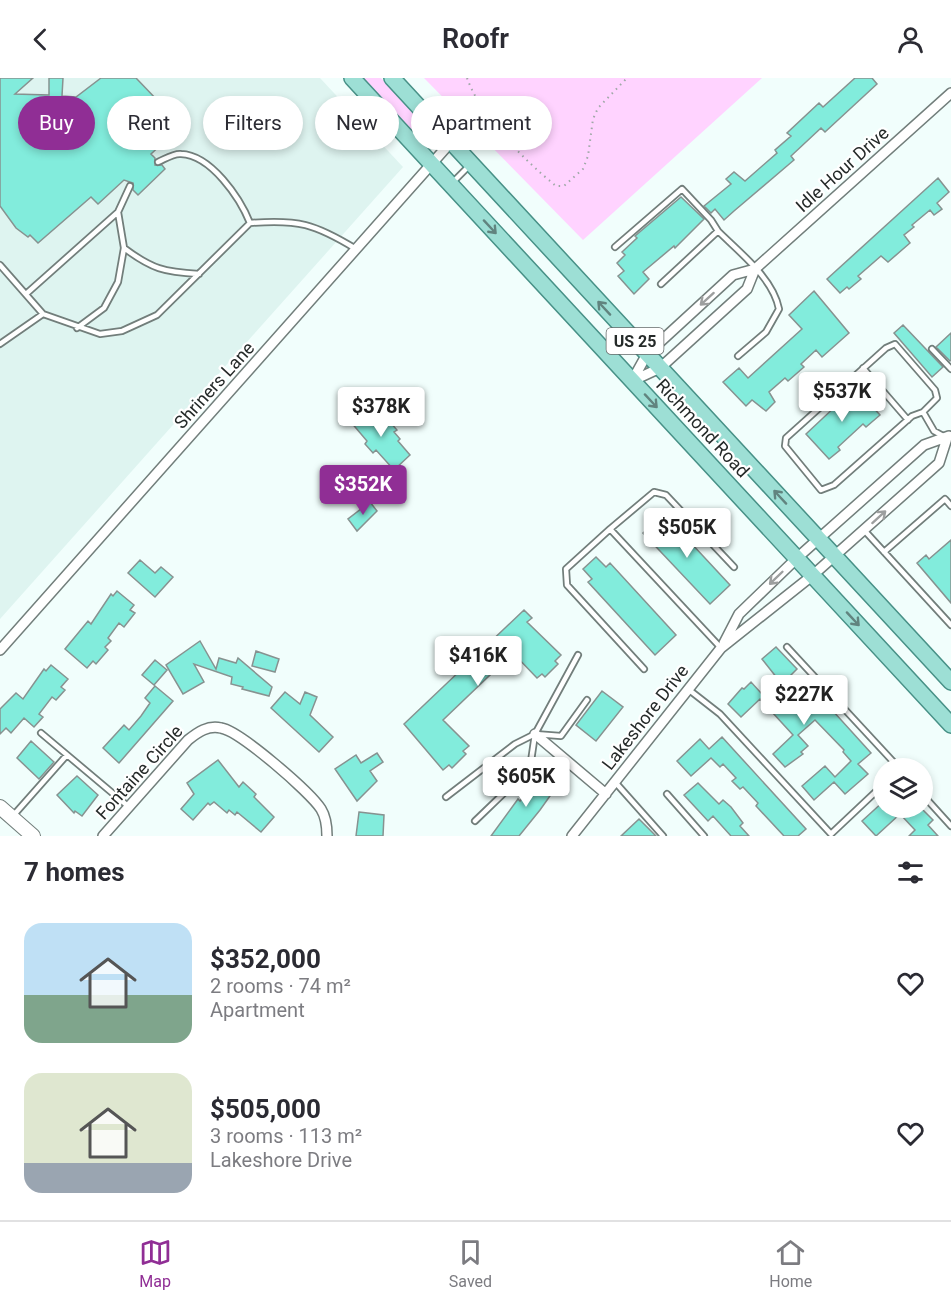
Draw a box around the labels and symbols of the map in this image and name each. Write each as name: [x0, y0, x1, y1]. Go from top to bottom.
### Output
street label: Idle Hour Drive: [791, 122, 893, 216]
one-way arrow: [483, 219, 497, 234]
one-way arrow: [700, 292, 715, 306]
one-way arrow: [597, 300, 612, 315]
road number: US 25: [606, 328, 664, 354]
street label: Shriners Lane: [170, 337, 258, 433]
pin: $537K: [800, 372, 884, 423]
street label: Richmond Road: [652, 375, 754, 481]
pin: $378K: [339, 387, 423, 438]
one-way arrow: [644, 393, 658, 408]
pin: $352K: [321, 465, 405, 516]
one-way arrow: [773, 490, 787, 505]
pin: $505K: [645, 508, 729, 559]
one-way arrow: [871, 510, 886, 524]
one-way arrow: [769, 571, 784, 585]
one-way arrow: [846, 611, 860, 626]
pin: $416K: [436, 636, 520, 687]
street label: Lakeshore Drive: [597, 660, 693, 774]
pin: $227K: [762, 675, 846, 726]
street label: Fontaine Circle: [91, 721, 187, 823]
pin: $605K: [484, 757, 568, 808]

